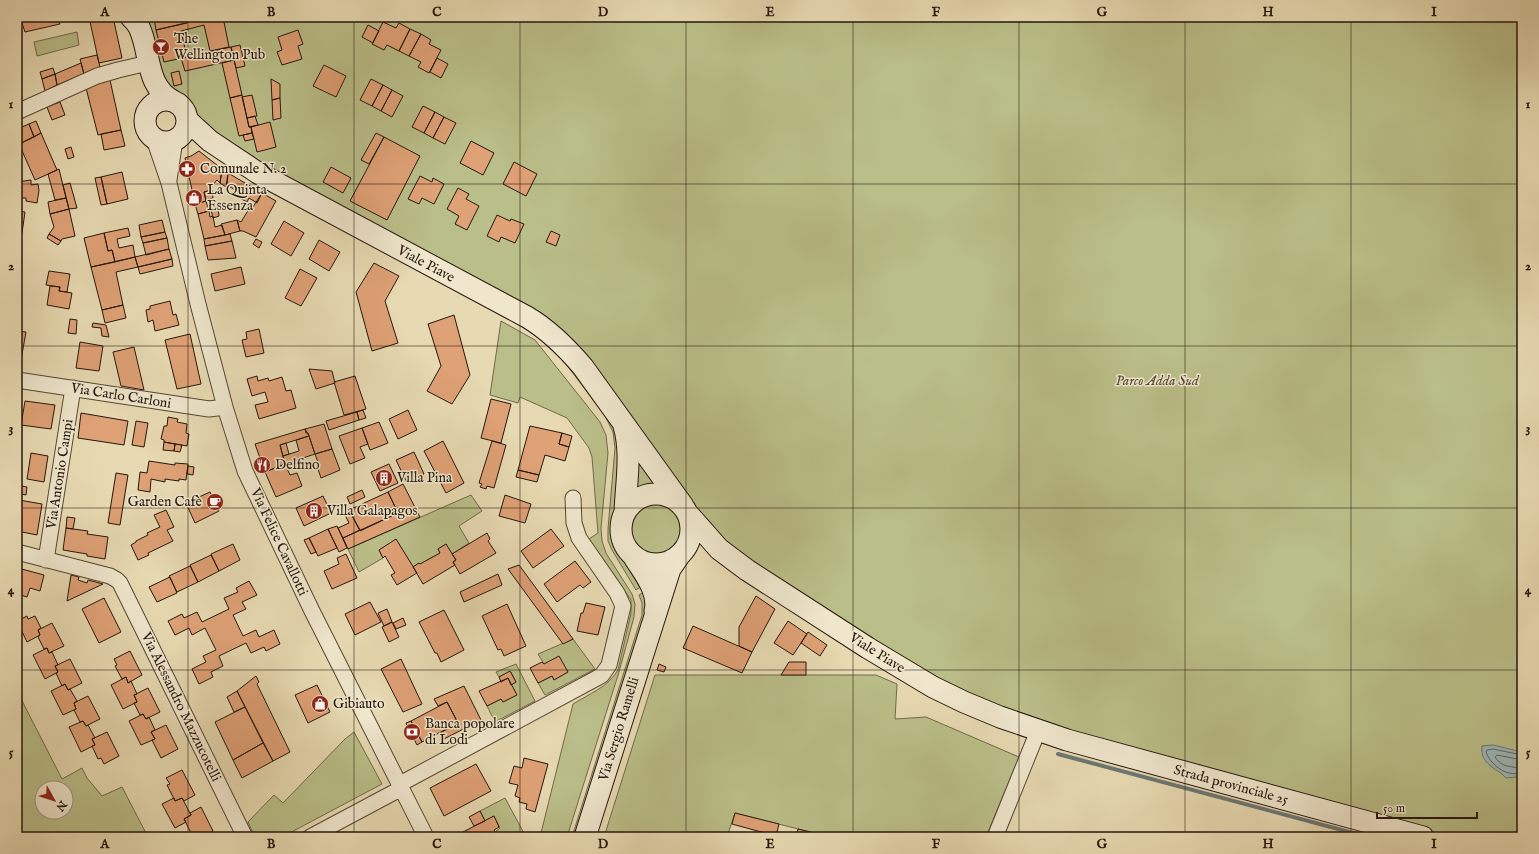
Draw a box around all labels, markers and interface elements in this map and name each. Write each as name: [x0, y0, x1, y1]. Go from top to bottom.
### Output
text: A: [100, 4, 111, 21]
text: B: [267, 4, 276, 21]
text: C: [432, 4, 442, 21]
text: D: [598, 4, 609, 21]
text: E: [765, 4, 775, 21]
text: F: [932, 4, 941, 21]
text: G: [1097, 4, 1108, 21]
text: H: [1262, 4, 1274, 21]
text: I: [1431, 4, 1437, 21]
place label: The Wellington Pub: [174, 30, 265, 64]
bar icon: The Wellington Pub: [151, 37, 171, 57]
text: 1: [9, 96, 14, 113]
text: 1: [1526, 96, 1531, 113]
pharmacy icon: Comunale N. 2: [177, 159, 197, 179]
place label: Comunale N. 2: [200, 160, 287, 178]
place label: La Quinta Essenza: [207, 181, 268, 215]
shop icon: La Quinta Essenza: [184, 188, 204, 208]
street label: Viale Piave: [393, 241, 458, 287]
text: 2: [8, 258, 14, 275]
text: 2: [1525, 258, 1531, 275]
park label: Parco Adda Sud: [1115, 372, 1200, 390]
street label: Via Carlo Carloni: [69, 379, 173, 413]
street label: Via Antonio Campi: [42, 418, 78, 531]
text: 3: [9, 420, 14, 437]
text: 3: [1526, 420, 1531, 437]
restaurant icon: Delfino: [252, 455, 272, 475]
place label: Delfino: [275, 456, 320, 474]
building icon: Villa Pina: [374, 468, 394, 488]
place label: Villa Pina: [396, 469, 453, 487]
street label: Via Felice Cavallotti: [246, 484, 312, 599]
cafe icon: Garden Cafè: [205, 492, 225, 512]
place label: Garden Cafè: [128, 493, 203, 511]
building icon: Villa Galapagos: [304, 501, 324, 521]
place label: Villa Galapagos: [326, 502, 417, 520]
text: 4: [8, 582, 15, 599]
text: 4: [1525, 582, 1532, 599]
street label: Viale Piave: [845, 628, 909, 677]
street label: Via Alessandro Mazzucotelli: [137, 629, 225, 785]
street label: Via Sergio Ramelli: [594, 675, 643, 784]
shop icon: Gibiauto: [310, 694, 330, 714]
place label: Gibiauto: [333, 695, 385, 713]
place label: Banca popolare di Lodi: [425, 715, 515, 749]
bank icon: Banca popolare di Lodi: [402, 722, 422, 742]
text: 5: [9, 744, 14, 761]
text: 5: [1526, 744, 1531, 761]
street label: Strada provinciale 25: [1172, 761, 1290, 809]
north arrow: [34, 780, 74, 820]
scale bar: [1377, 794, 1477, 820]
text: N: [52, 797, 70, 814]
text: 50 m: [1383, 801, 1405, 816]
text: A: [100, 836, 111, 853]
text: B: [267, 836, 276, 853]
text: C: [432, 836, 442, 853]
text: D: [598, 836, 609, 853]
text: E: [765, 836, 775, 853]
text: F: [932, 836, 941, 853]
text: G: [1097, 836, 1108, 853]
text: H: [1262, 836, 1274, 853]
text: I: [1431, 836, 1437, 853]

